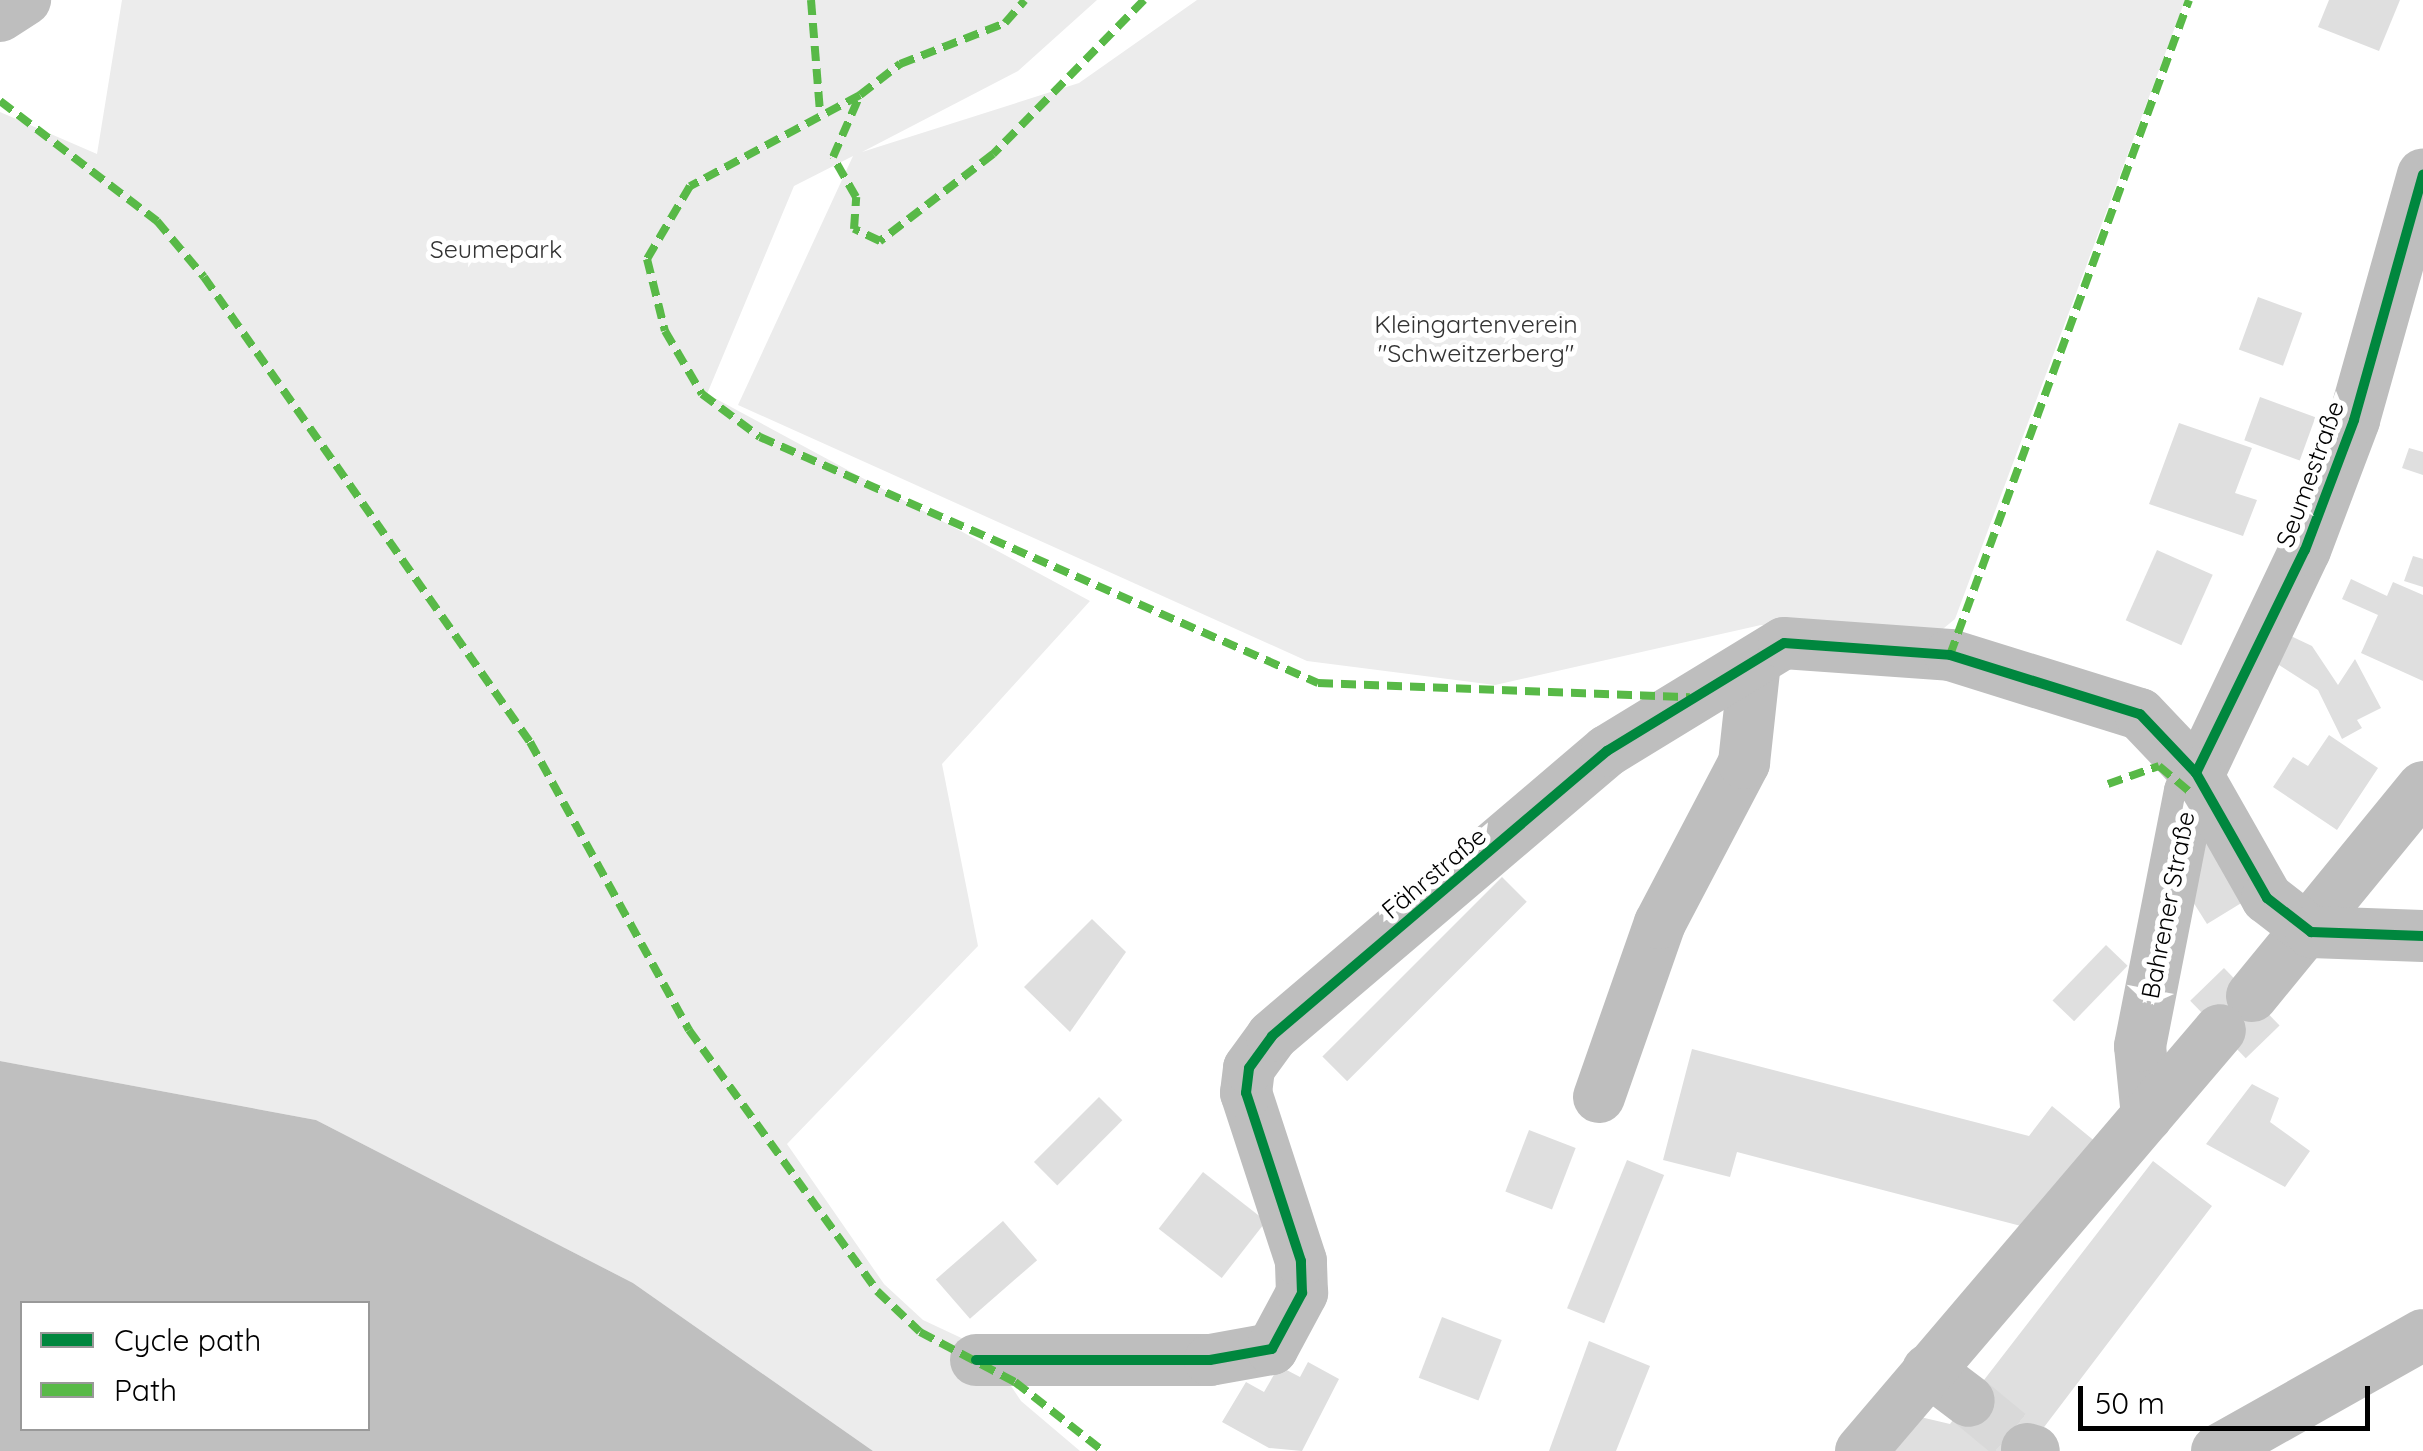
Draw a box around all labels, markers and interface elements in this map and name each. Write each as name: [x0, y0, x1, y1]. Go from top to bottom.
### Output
park label: Seumepark: [430, 234, 562, 264]
park label: Kleingartenverein "Schweitzerberg": [1374, 310, 1578, 369]
street label: Seumestraße: [2270, 397, 2350, 551]
street label: Bahrener Straße: [2135, 809, 2201, 1001]
street label: Fährstraße: [1376, 821, 1492, 925]
legend: [20, 1301, 370, 1431]
text: Cycle path: [114, 1321, 261, 1359]
scale bar: [2083, 1366, 2376, 1428]
text: Path: [114, 1371, 177, 1409]
text: 50 m: [2095, 1384, 2165, 1422]

